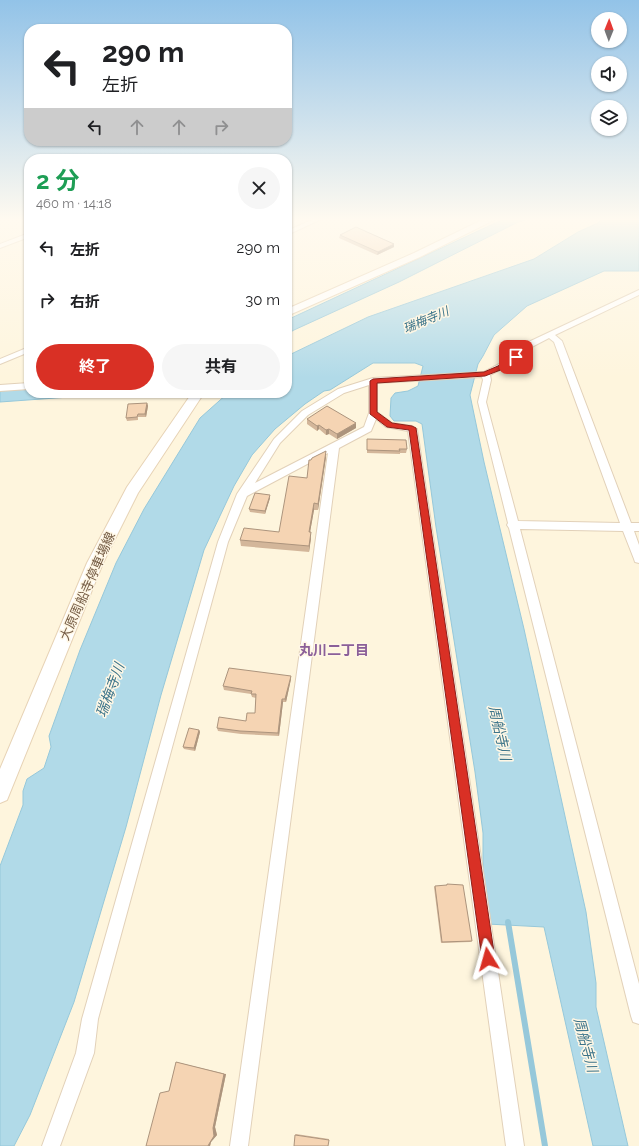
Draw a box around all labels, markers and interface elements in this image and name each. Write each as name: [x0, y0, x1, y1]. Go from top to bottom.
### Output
north arrow: [591, 12, 627, 48]
map controls: [591, 12, 627, 136]
text: 290 m: [102, 36, 184, 69]
icon: left: [36, 40, 88, 92]
button: sound: [591, 56, 627, 92]
text: 左折: [102, 74, 138, 95]
button: layers: [591, 100, 627, 136]
icon: left: [84, 116, 106, 138]
icon: ahead: [126, 116, 148, 138]
icon: ahead: [168, 116, 190, 138]
icon: right: [210, 116, 232, 138]
text: 2 分: [36, 166, 79, 195]
button: close: [238, 167, 280, 209]
text: 460 m · 14:18: [36, 196, 112, 211]
icon: left: [36, 237, 58, 259]
text: 290 m: [237, 239, 280, 257]
text: 左折: [70, 241, 100, 259]
icon: right: [36, 289, 58, 311]
text: 30 m: [245, 291, 280, 309]
text: 右折: [70, 293, 100, 311]
water label: 瑞梅寺川: [401, 303, 453, 336]
pin: [499, 340, 533, 374]
button: 終了: [36, 344, 154, 390]
button: 共有: [162, 344, 280, 390]
icon: arrive: [505, 346, 527, 368]
street label: 大原周船寺停車場線: [57, 530, 118, 643]
district label: 丸川二丁目: [299, 642, 369, 658]
water label: 瑞梅寺川: [93, 659, 128, 719]
water label: 周船寺川: [486, 704, 515, 764]
position arrow: [467, 938, 509, 980]
water label: 周船寺川: [571, 1016, 601, 1076]

